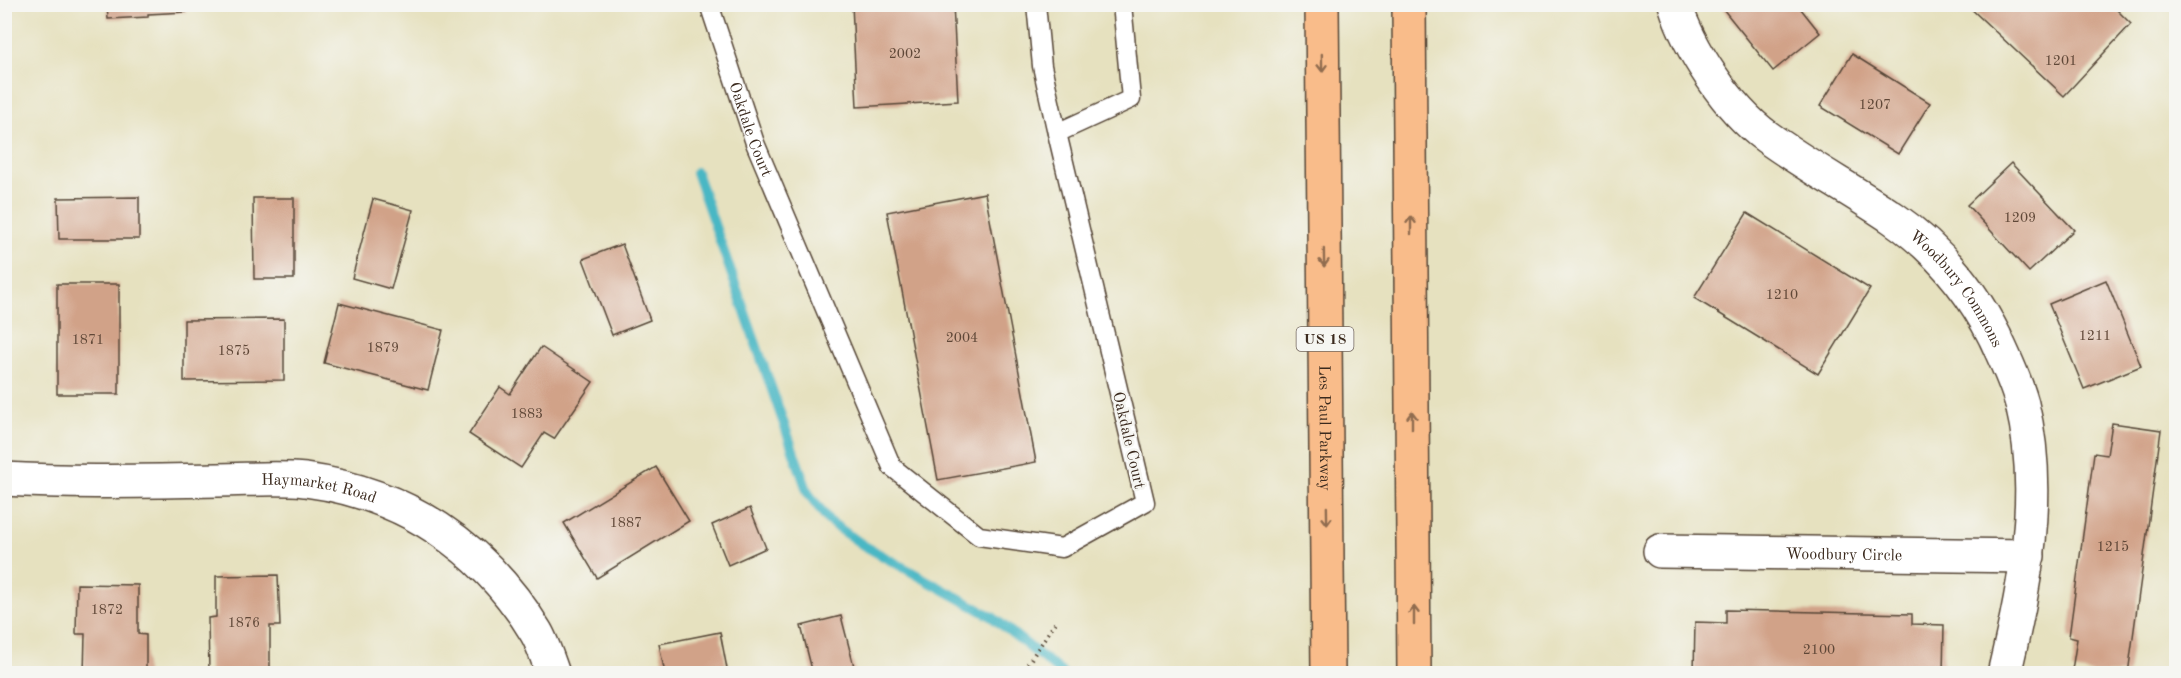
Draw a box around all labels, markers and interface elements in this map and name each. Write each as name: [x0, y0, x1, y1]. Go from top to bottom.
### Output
house number: 2002: [889, 47, 921, 61]
one-way arrow: [1316, 52, 1328, 72]
house number: 1201: [2045, 54, 2077, 68]
street label: Oakdale Court: [725, 80, 774, 180]
house number: 1207: [1859, 98, 1891, 112]
house number: 1209: [2004, 211, 2036, 225]
one-way arrow: [1405, 216, 1417, 236]
street label: Woodbury Commons: [1906, 228, 2005, 350]
one-way arrow: [1318, 247, 1330, 267]
house number: 1210: [1766, 288, 1798, 302]
road number: US 18: [1296, 327, 1354, 351]
house number: 1211: [2079, 329, 2111, 343]
house number: 2004: [946, 331, 978, 345]
house number: 1871: [72, 333, 104, 347]
house number: 1879: [367, 341, 399, 355]
house number: 1875: [218, 344, 250, 358]
street label: Les Paul Parkway: [1315, 365, 1332, 492]
street label: Oakdale Court: [1109, 390, 1147, 491]
house number: 1883: [511, 407, 543, 421]
one-way arrow: [1406, 411, 1418, 431]
street label: Haymarket Road: [261, 473, 378, 507]
one-way arrow: [1321, 505, 1333, 525]
house number: 1887: [610, 516, 642, 530]
house number: 1215: [2097, 540, 2129, 554]
street label: Woodbury Circle: [1786, 547, 1902, 564]
house number: 1872: [91, 603, 123, 617]
one-way arrow: [1408, 606, 1420, 626]
house number: 1876: [228, 616, 260, 630]
house number: 2100: [1803, 643, 1835, 657]

